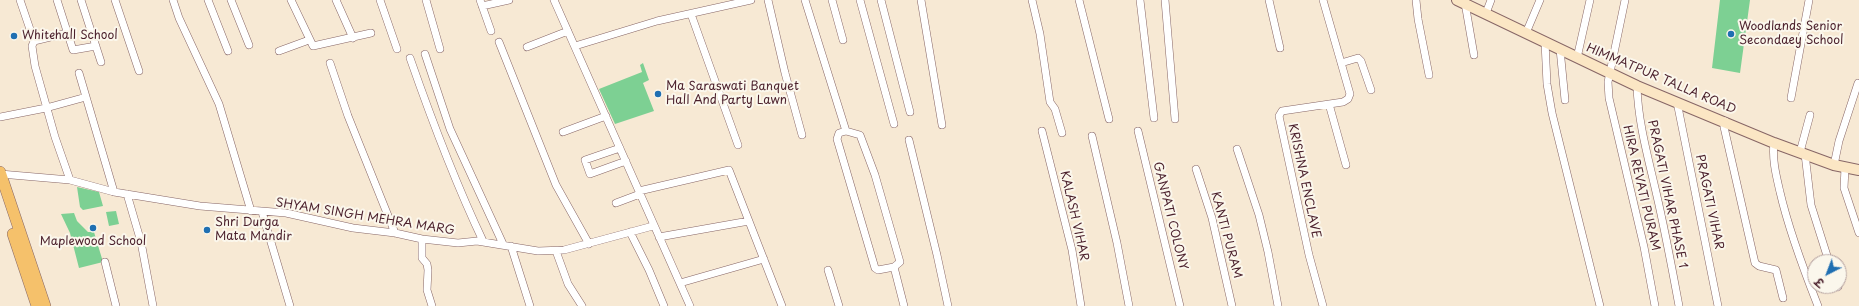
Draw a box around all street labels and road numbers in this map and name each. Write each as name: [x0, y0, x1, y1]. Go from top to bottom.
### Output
street label: HIMMATPUR TALLA ROAD: [1584, 41, 1738, 117]
street label: PRAGATI VIHAR PHASE 1: [1644, 118, 1690, 270]
street label: KRISHNA ENCLAVE: [1285, 122, 1323, 240]
street label: HIRA REVATI PURAM: [1620, 124, 1662, 252]
street label: PRAGATI VIHAR: [1692, 153, 1726, 251]
street label: GANPATI COLONY: [1150, 161, 1190, 271]
street label: KALASH VIHAR: [1057, 170, 1091, 262]
street label: KANTI PURAM: [1207, 190, 1245, 280]
street label: SHYAM SINGH MEHRA MARG: [274, 196, 456, 238]

